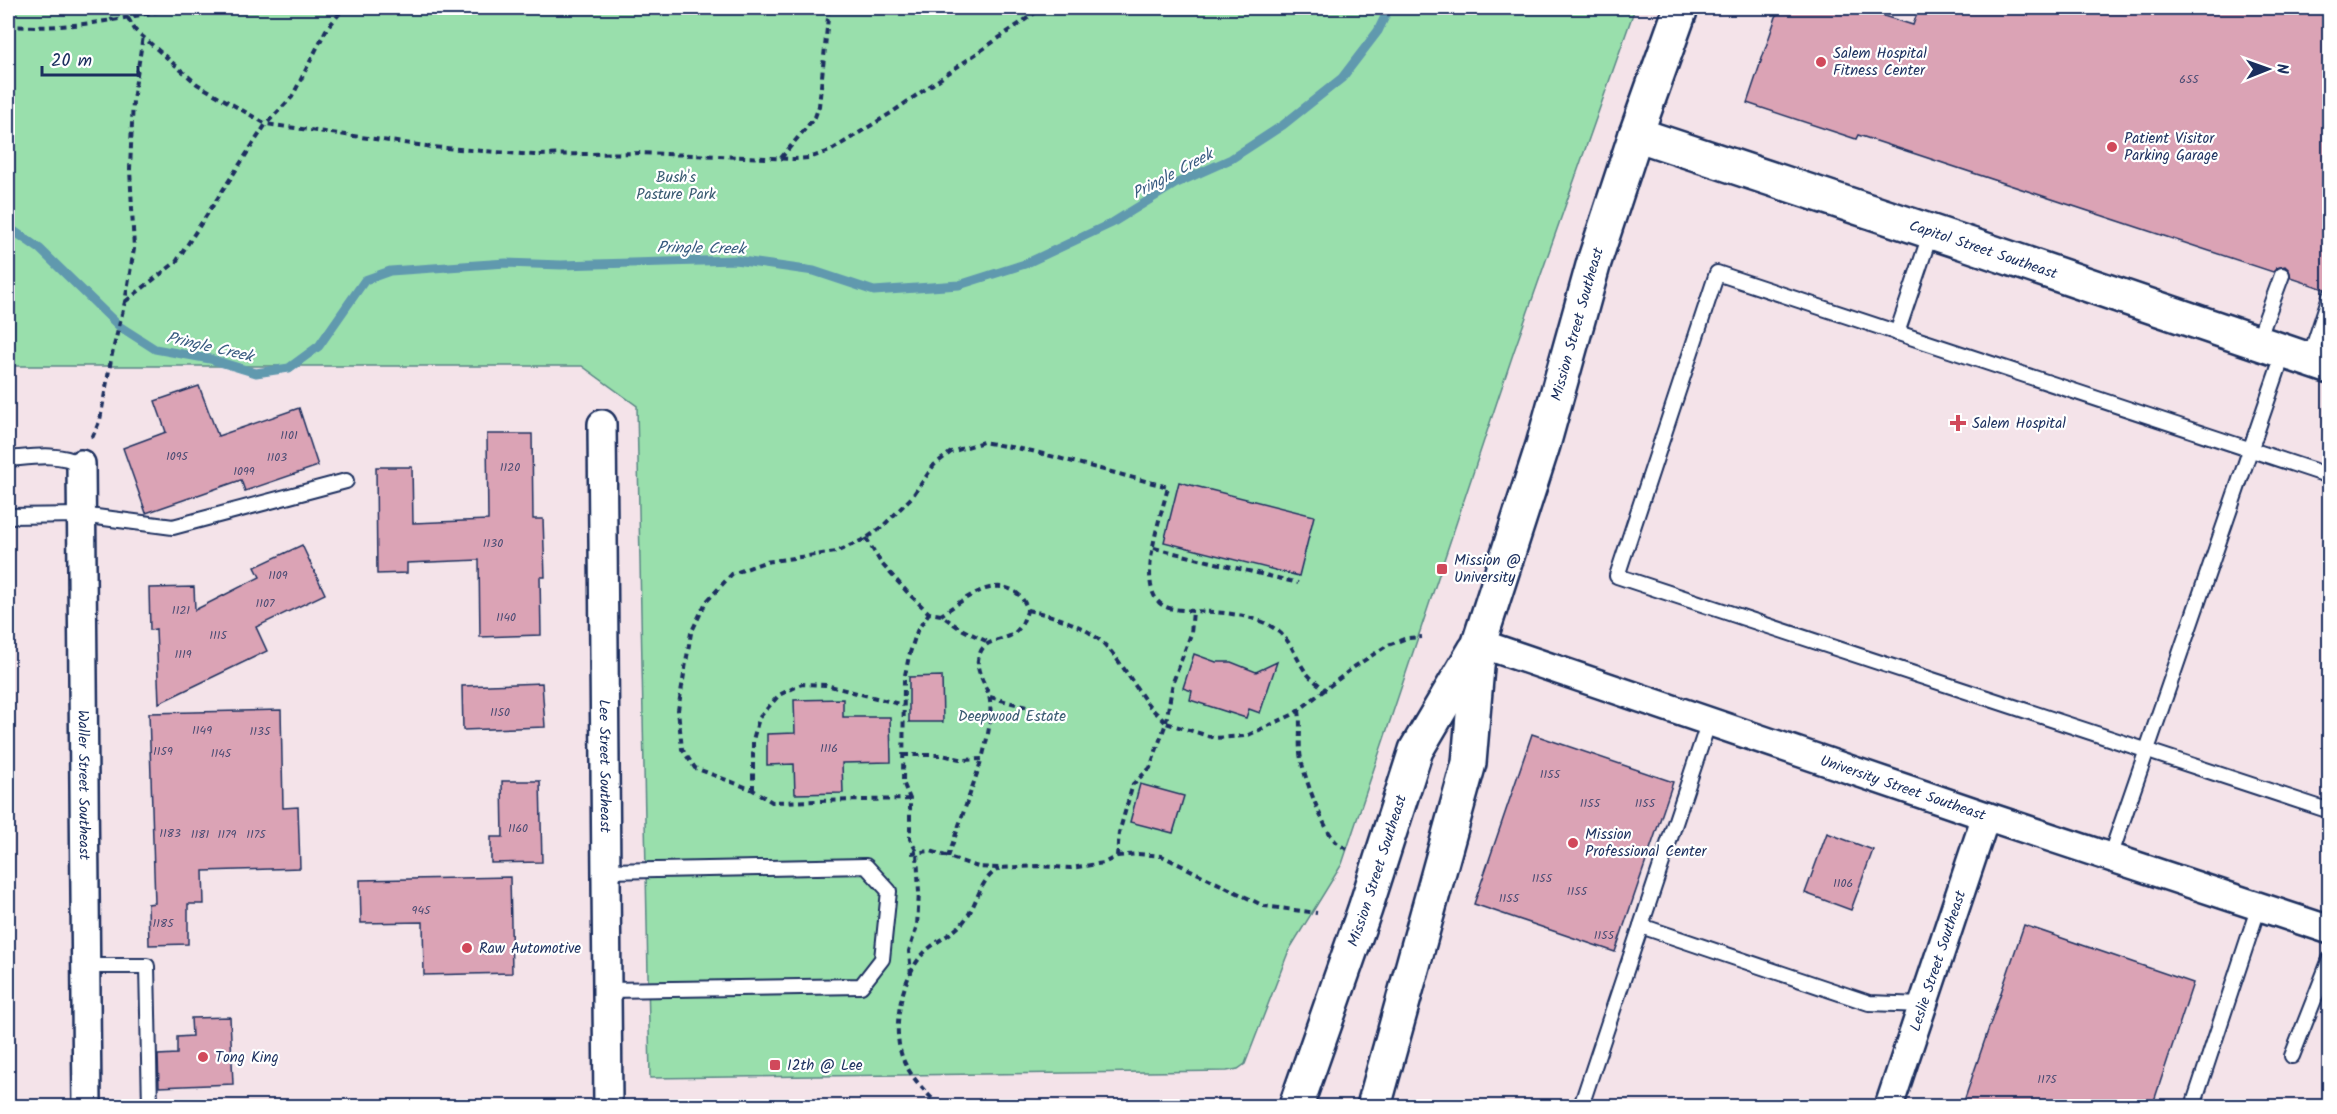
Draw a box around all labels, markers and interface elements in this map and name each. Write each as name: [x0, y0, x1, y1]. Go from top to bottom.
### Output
scale bar: [42, 39, 138, 77]
north arrow: [2238, 39, 2298, 99]
place label: Salem Hospital Fitness Center: [1833, 42, 1927, 83]
text: 20 m: [51, 47, 92, 76]
marker: Salem Hospital Fitness Center: [1814, 55, 1828, 69]
text: N: [2269, 63, 2294, 74]
house number: 655: [2179, 70, 2200, 89]
place label: Patient Visitor Parking Garage: [2124, 127, 2218, 168]
marker: Patient Visitor Parking Garage: [2105, 140, 2119, 154]
water label: Pringle Creek: [1128, 141, 1220, 206]
park label: Bush's Pasture Park: [636, 166, 717, 207]
street label: Capitol Street Southeast: [1906, 214, 2061, 287]
water label: Pringle Creek: [657, 235, 748, 262]
street label: Mission Street Southeast: [1545, 244, 1611, 404]
water label: Pringle Creek: [164, 325, 258, 370]
place label: Salem Hospital: [1972, 412, 2066, 436]
marker: Salem Hospital: [1949, 414, 1967, 432]
house number: 1101: [280, 426, 298, 445]
house number: 1095: [166, 447, 190, 466]
house number: 1103: [267, 448, 287, 467]
house number: 1120: [500, 458, 520, 477]
house number: 1099: [233, 462, 255, 481]
house number: 1130: [483, 534, 503, 553]
place label: Mission @ University: [1454, 549, 1521, 590]
marker: Mission @ University: [1435, 562, 1449, 576]
house number: 1109: [268, 566, 288, 585]
house number: 1107: [255, 594, 275, 613]
house number: 1121: [172, 601, 190, 620]
house number: 1140: [496, 608, 516, 627]
house number: 1115: [209, 626, 228, 645]
house number: 1119: [174, 645, 192, 664]
street label: Lee Street Southeast: [591, 699, 617, 833]
house number: 1150: [490, 703, 510, 722]
park label: Deepwood Estate: [958, 705, 1066, 729]
street label: Waller Street Southeast: [70, 710, 96, 860]
house number: 1149: [192, 721, 212, 740]
house number: 1135: [250, 722, 272, 741]
house number: 1116: [820, 739, 838, 758]
house number: 1159: [153, 742, 173, 761]
house number: 1145: [211, 744, 233, 763]
street label: University Street Southeast: [1817, 749, 1989, 828]
house number: 1155: [1540, 765, 1562, 784]
street label: Mission Street Southeast: [1342, 792, 1414, 950]
house number: 1155: [1580, 794, 1602, 813]
house number: 1155: [1635, 794, 1657, 813]
house number: 1160: [508, 819, 528, 838]
place label: Mission Professional Center: [1585, 823, 1707, 864]
house number: 1183: [159, 824, 181, 843]
house number: 1181: [191, 825, 209, 844]
house number: 1179: [218, 825, 237, 844]
house number: 1175: [246, 825, 267, 844]
marker: Mission Professional Center: [1566, 836, 1580, 850]
house number: 1155: [1532, 869, 1554, 888]
house number: 1106: [1833, 874, 1853, 893]
house number: 1155: [1567, 882, 1589, 901]
street label: Leslie Street Southeast: [1904, 887, 1973, 1035]
house number: 1155: [1499, 889, 1521, 908]
house number: 945: [412, 901, 432, 920]
house number: 1185: [152, 914, 175, 933]
house number: 1155: [1594, 926, 1616, 945]
place label: Raw Automotive: [479, 937, 581, 961]
marker: Raw Automotive: [460, 941, 474, 955]
place label: Tong King: [215, 1046, 279, 1070]
marker: Tong King: [196, 1050, 210, 1064]
place label: 12th @ Lee: [787, 1054, 863, 1078]
marker: 12th @ Lee: [768, 1058, 782, 1072]
house number: 1175: [2037, 1070, 2058, 1089]

